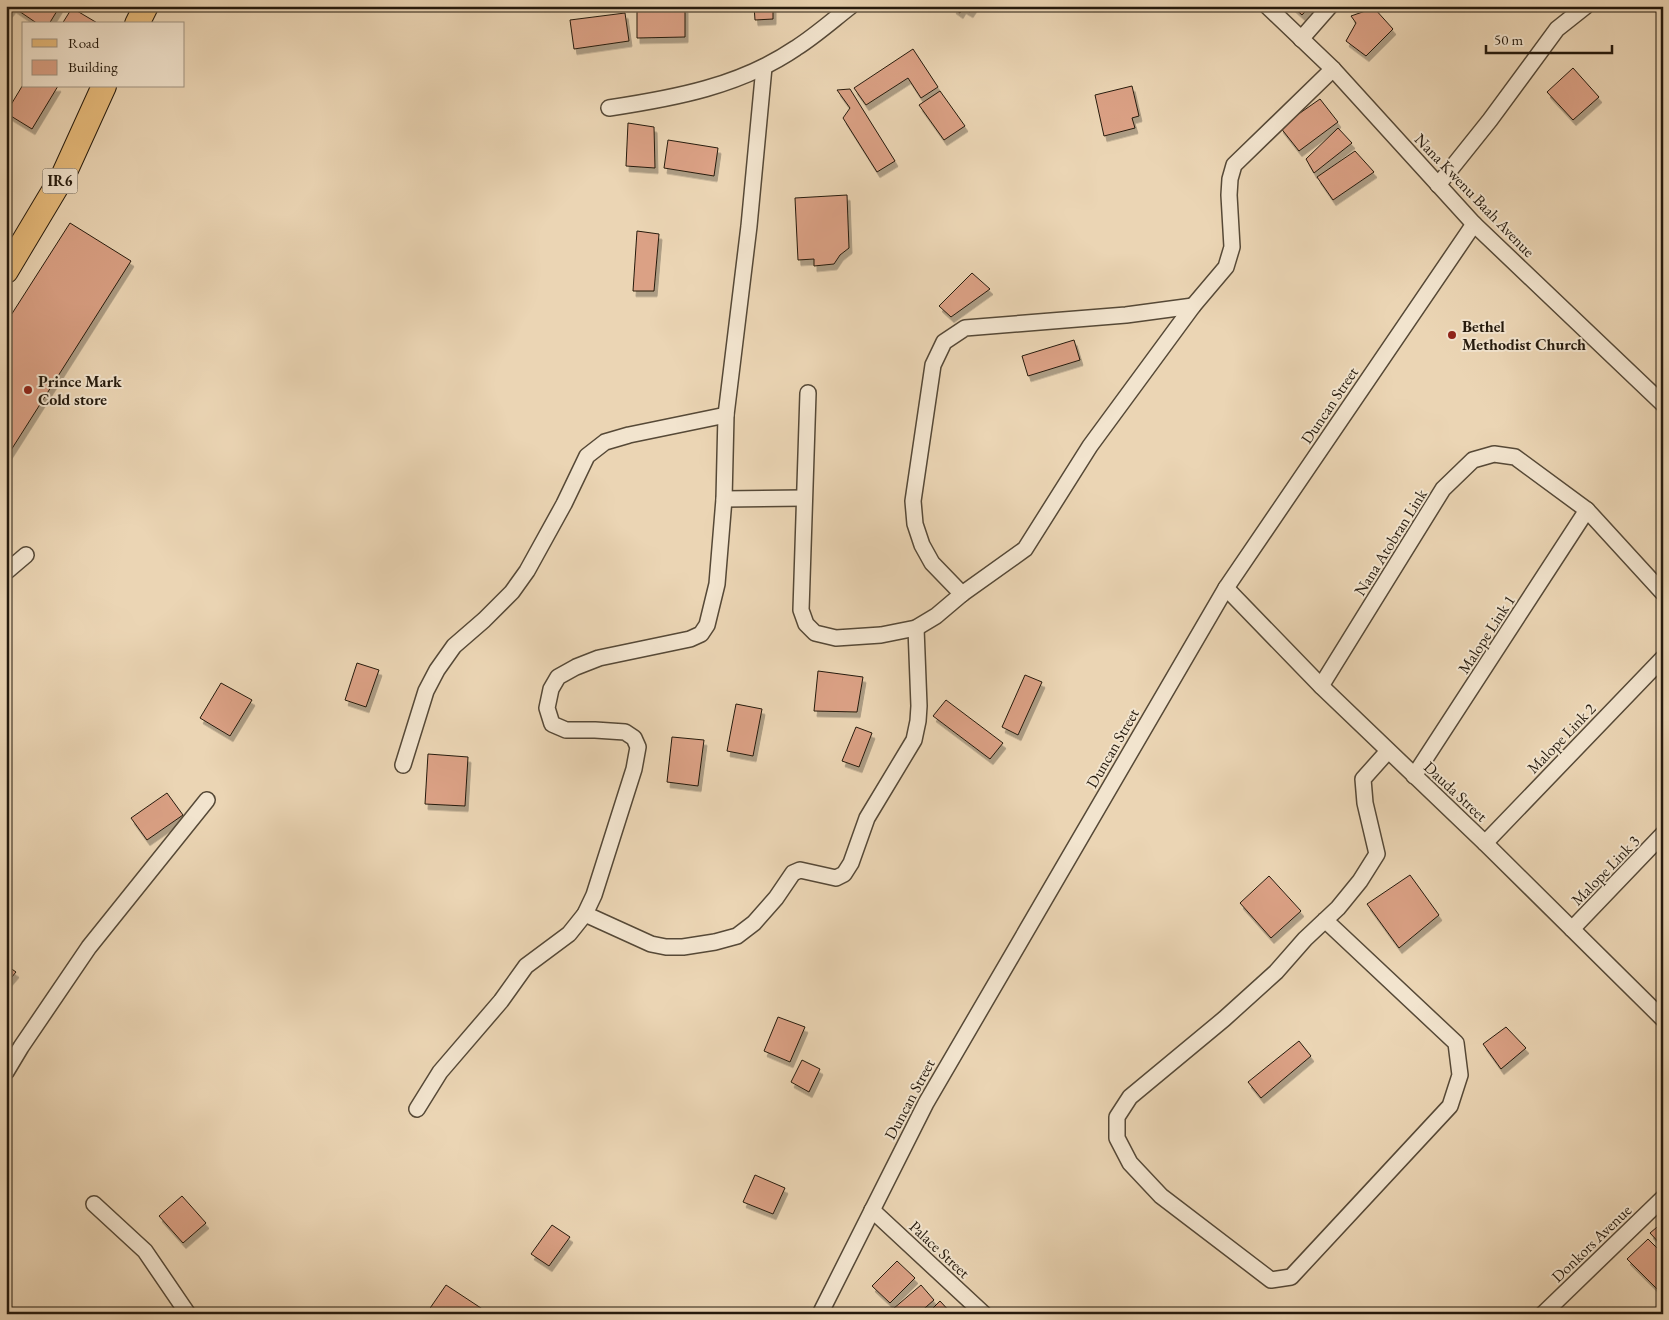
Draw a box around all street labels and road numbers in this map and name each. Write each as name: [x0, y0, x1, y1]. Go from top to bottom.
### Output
street label: Nana Kwenu Baah Avenue: [1410, 129, 1539, 262]
road number: IR6: [42, 168, 78, 194]
street label: Duncan Street: [1296, 363, 1363, 448]
street label: Nana Atobran Link: [1349, 485, 1432, 600]
street label: Malope Link 1: [1453, 591, 1520, 678]
street label: Malope Link 2: [1523, 698, 1600, 778]
street label: Duncan Street: [1081, 705, 1144, 792]
street label: Dauda Street: [1419, 757, 1492, 826]
street label: Malope Link 3: [1567, 830, 1644, 910]
street label: Duncan Street: [879, 1055, 939, 1143]
street label: Donkors Avenue: [1547, 1200, 1636, 1287]
street label: Palace Street: [905, 1216, 974, 1283]

